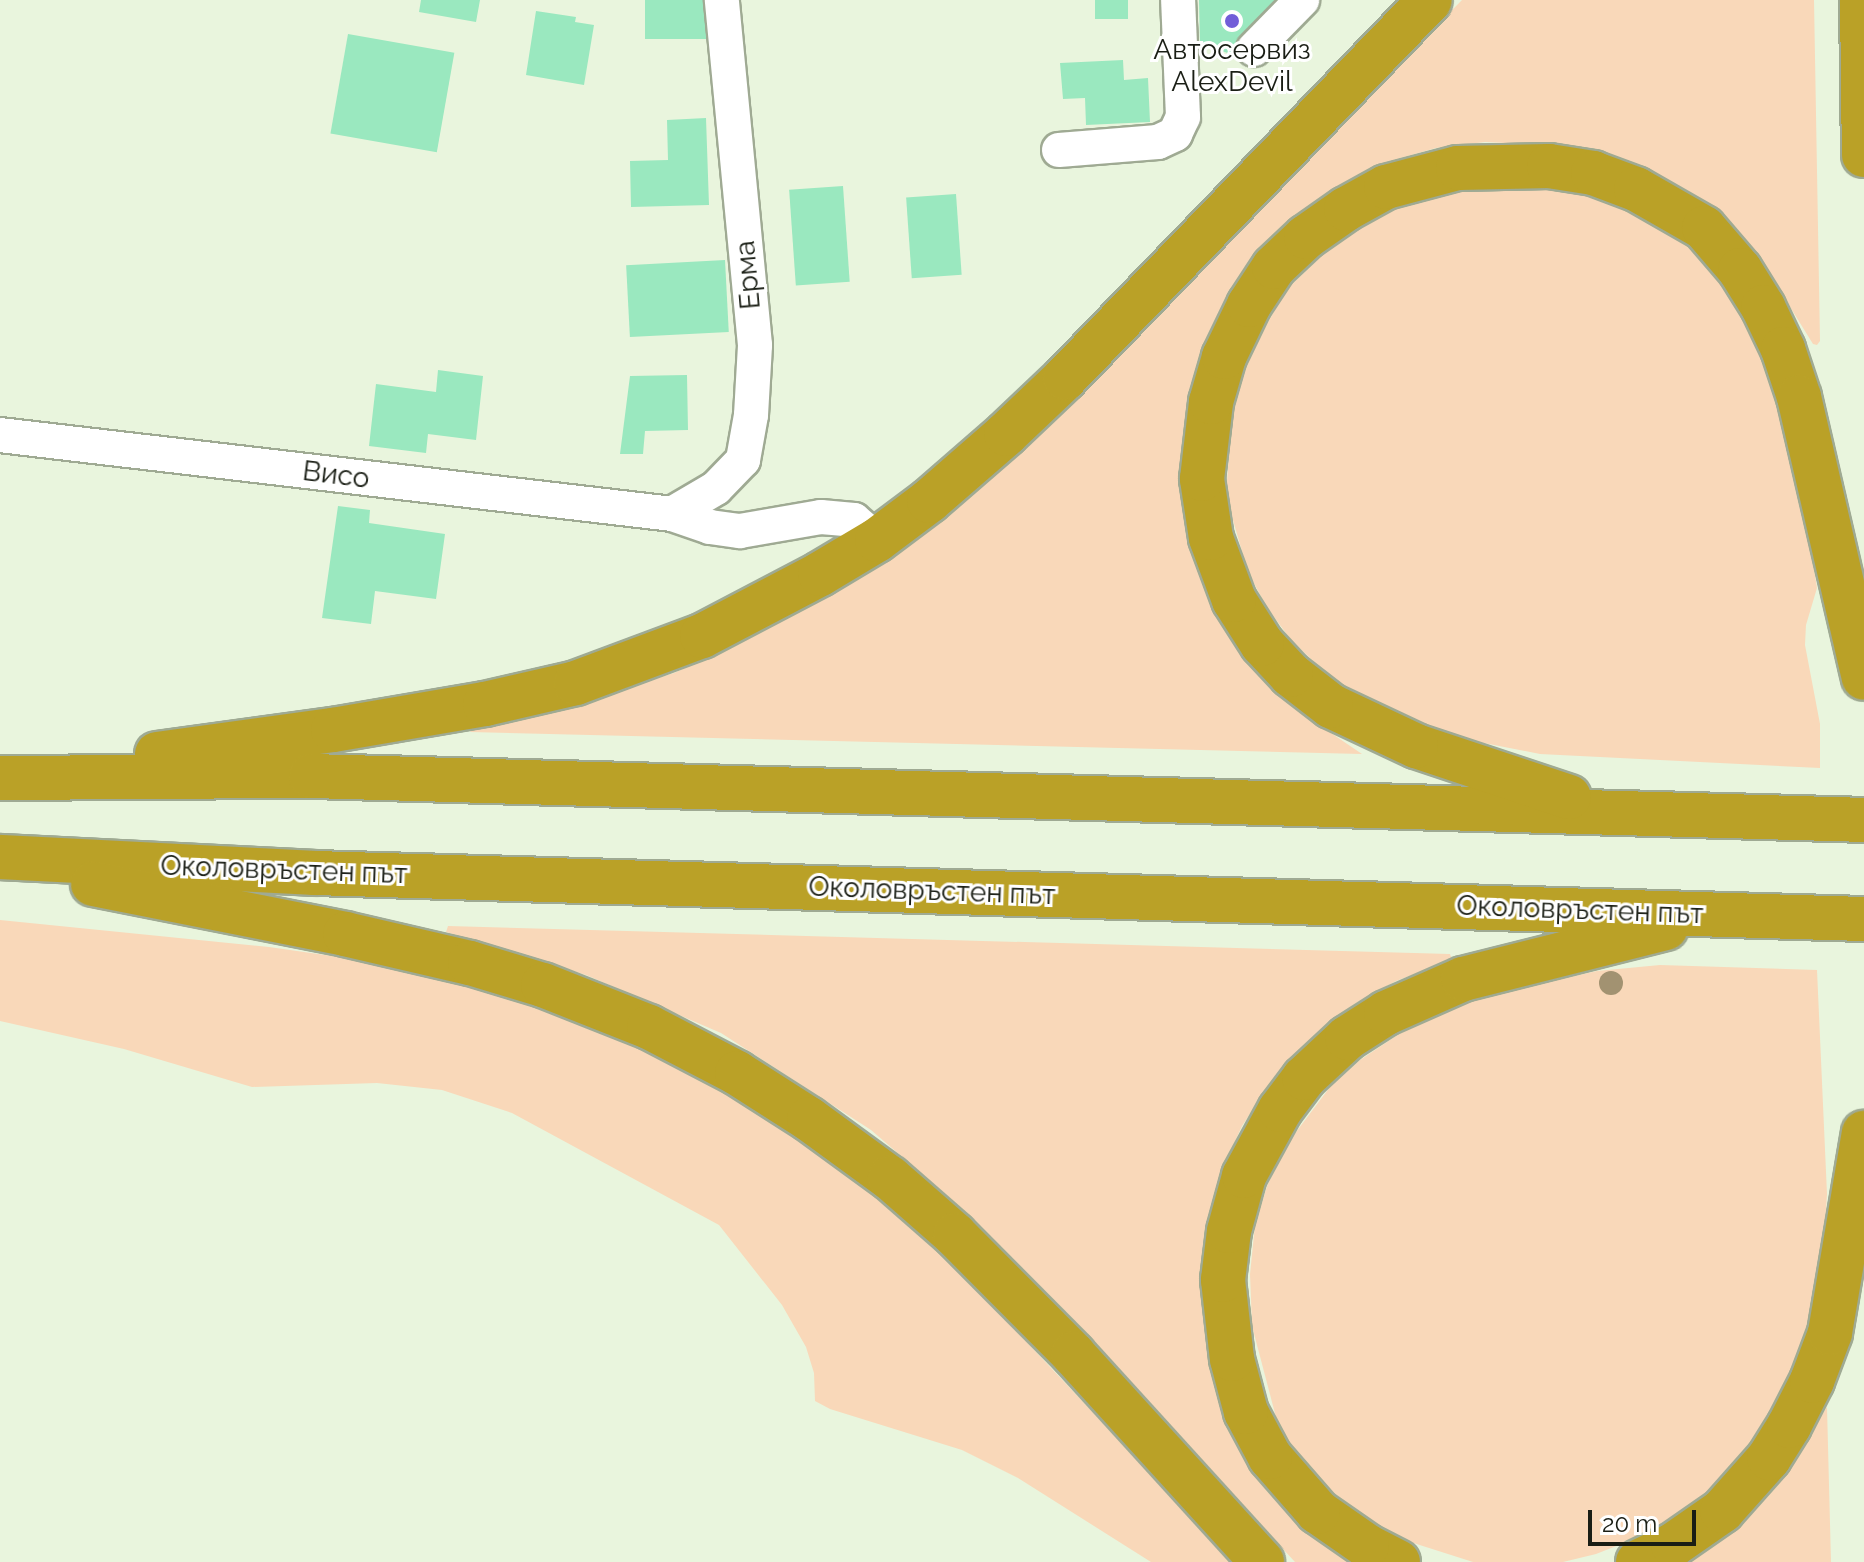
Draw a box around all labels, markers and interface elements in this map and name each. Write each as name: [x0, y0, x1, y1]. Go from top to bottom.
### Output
marker: Автосервиз AlexDevil: [1223, 12, 1241, 30]
place label: Автосервиз AlexDevil: [1153, 33, 1311, 99]
street label: Ерма: [728, 239, 768, 311]
street label: Висо: [301, 454, 371, 496]
street label: Околовръстен път: [160, 849, 408, 891]
street label: Околовръстен път: [808, 870, 1056, 912]
street label: Околовръстен път: [1456, 889, 1704, 931]
scale bar: [1592, 1494, 1700, 1544]
text: 20 m: [1602, 1509, 1657, 1538]

